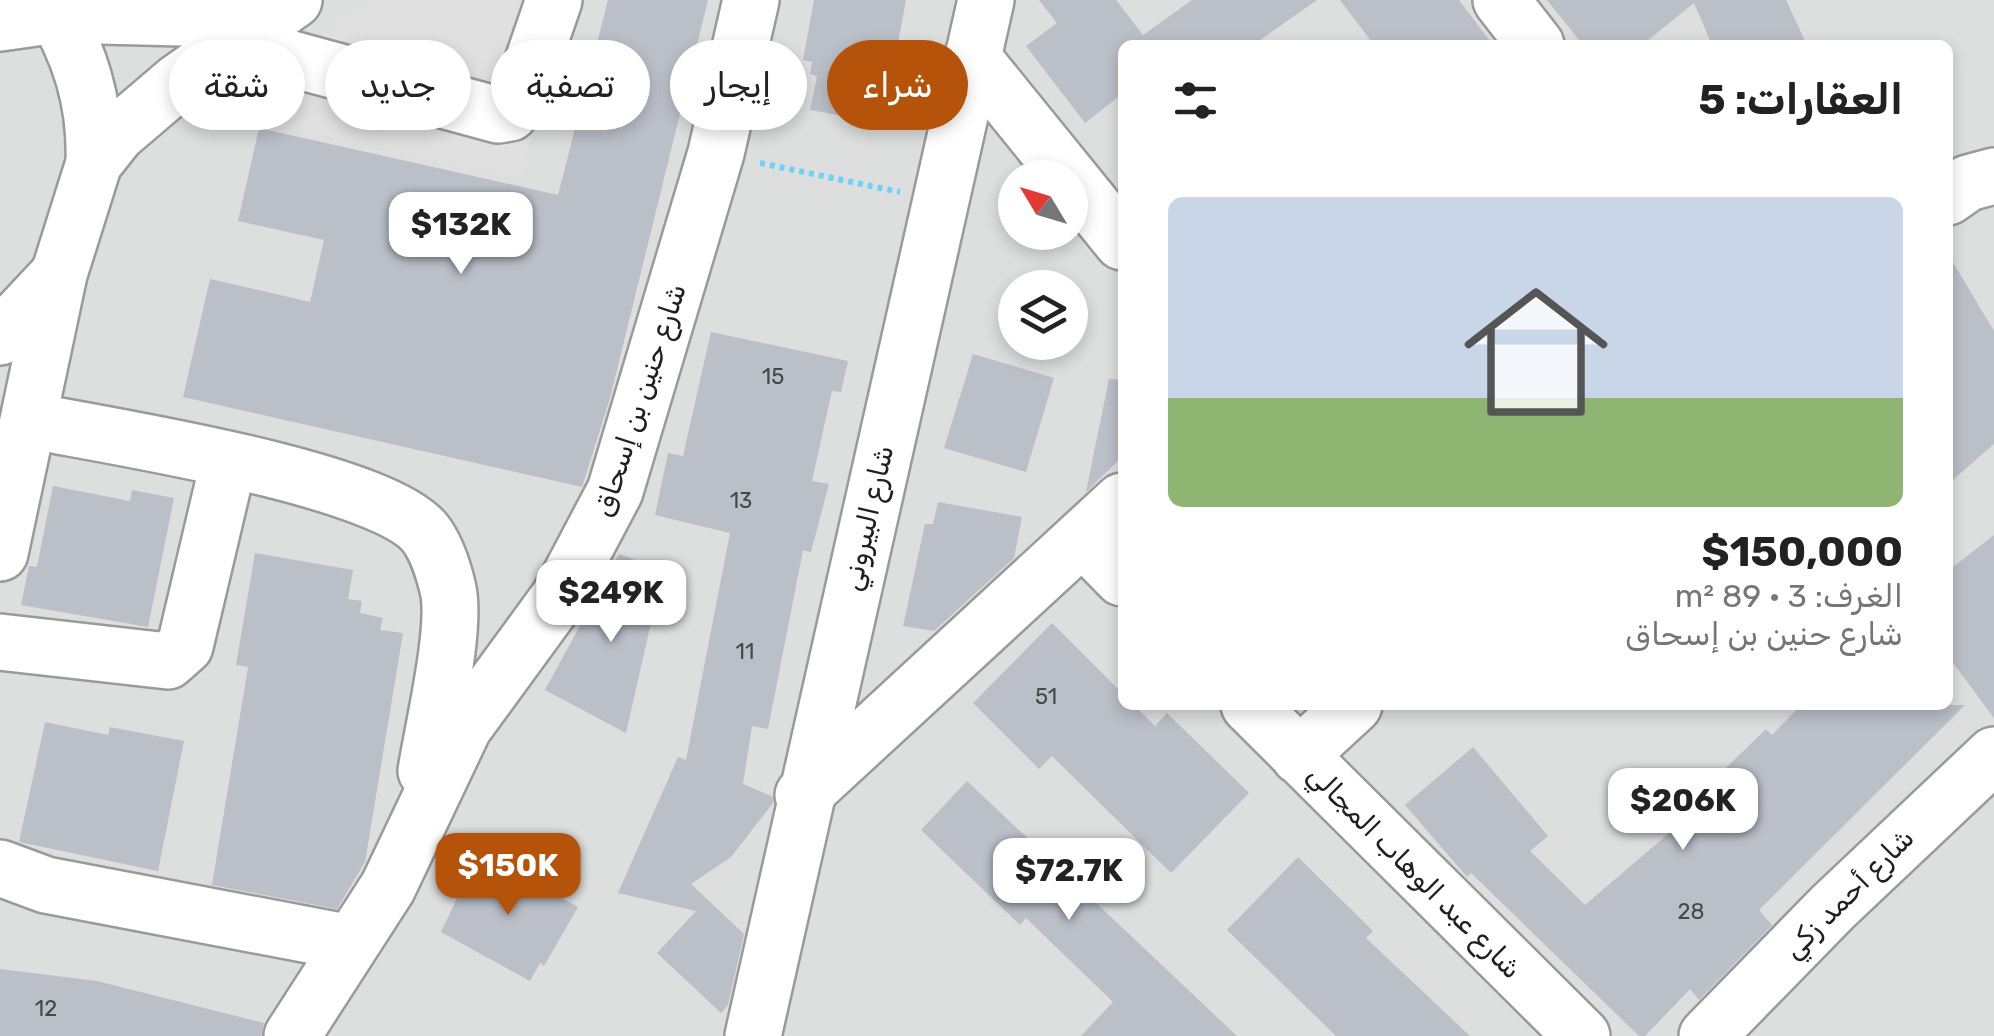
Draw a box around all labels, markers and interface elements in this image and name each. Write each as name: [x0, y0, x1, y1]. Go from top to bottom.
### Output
chip: شقة: [169, 40, 305, 130]
chip: جديد: [325, 40, 471, 130]
chip: تصفية: [491, 40, 650, 130]
chip: إيجار: [670, 40, 807, 130]
chip: شراء: [827, 40, 968, 130]
icon: filters: [1168, 73, 1223, 128]
text: العقارات: 5: [1699, 75, 1903, 125]
north arrow: [998, 160, 1088, 250]
map controls: [998, 160, 1088, 360]
pin: $132K: [391, 192, 531, 277]
text: $132K: [411, 205, 511, 243]
icon: home: [1446, 262, 1626, 442]
button: layers: [998, 270, 1088, 360]
street label: شارع حنين بن إسحاق: [586, 279, 696, 522]
house number: 15: [762, 363, 784, 390]
street label: شارع البيروني: [835, 442, 905, 595]
house number: 13: [730, 487, 752, 514]
text: $150,000: [1702, 527, 1903, 577]
pin: $249K: [541, 560, 681, 645]
text: $249K: [558, 573, 664, 611]
text: الغرف: 3 · 89 m²: [1675, 577, 1903, 615]
text: شارع حنين بن إسحاق: [1625, 615, 1903, 653]
house number: 11: [736, 638, 754, 665]
house number: 51: [1035, 683, 1057, 710]
street label: شارع عبد الوهاب المجالي: [1297, 757, 1529, 989]
pin: $206K: [1613, 768, 1753, 853]
text: $206K: [1630, 781, 1736, 819]
street label: شارع أحمد زكي: [1776, 821, 1924, 969]
pin: $150K: [438, 833, 578, 918]
pin: $72.7K: [988, 838, 1150, 923]
text: $150K: [458, 846, 558, 884]
text: $72.7K: [1015, 851, 1123, 889]
house number: 28: [1678, 898, 1704, 925]
house number: 12: [35, 995, 57, 1022]

